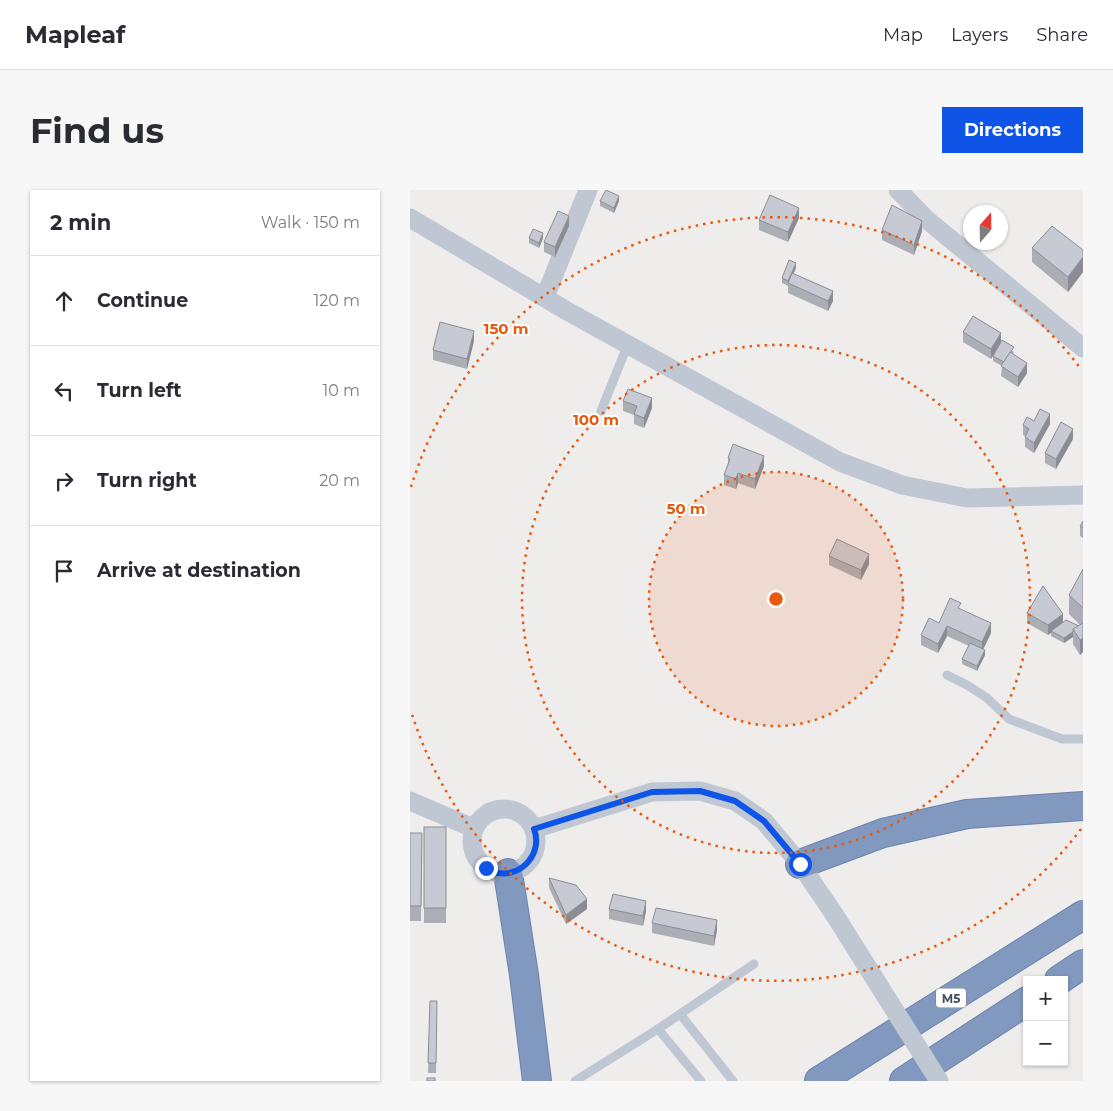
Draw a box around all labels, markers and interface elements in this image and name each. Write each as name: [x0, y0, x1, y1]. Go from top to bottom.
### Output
text: Mapleaf: [25, 20, 125, 49]
text: Map: [883, 24, 923, 46]
text: Layers: [951, 24, 1008, 46]
text: Share: [1036, 24, 1088, 46]
button: Directions: [942, 107, 1083, 153]
text: Find us: [30, 109, 164, 152]
north arrow: [963, 205, 1008, 250]
text: 2 min: [50, 210, 111, 235]
text: Walk · 150 m: [261, 213, 360, 232]
icon: ahead: [50, 287, 78, 315]
text: Continue: [97, 289, 188, 312]
text: 120 m: [313, 291, 360, 310]
text: 150 m: [484, 319, 528, 338]
icon: left: [50, 377, 78, 405]
text: Turn left: [97, 379, 182, 402]
text: 10 m: [322, 381, 360, 400]
text: 100 m: [573, 410, 619, 429]
icon: right: [50, 467, 78, 495]
text: Turn right: [97, 469, 197, 492]
text: 20 m: [319, 471, 360, 490]
text: 50 m: [666, 499, 706, 518]
icon: arrive: [50, 557, 78, 585]
text: Arrive at destination: [97, 559, 301, 582]
centre of rings: [767, 590, 785, 608]
route start: [789, 853, 812, 876]
route end: [475, 857, 498, 880]
map controls: [1023, 976, 1068, 1066]
button: +: [1023, 976, 1068, 1021]
road number: M5: [936, 988, 966, 1008]
button: −: [1023, 1021, 1068, 1066]

